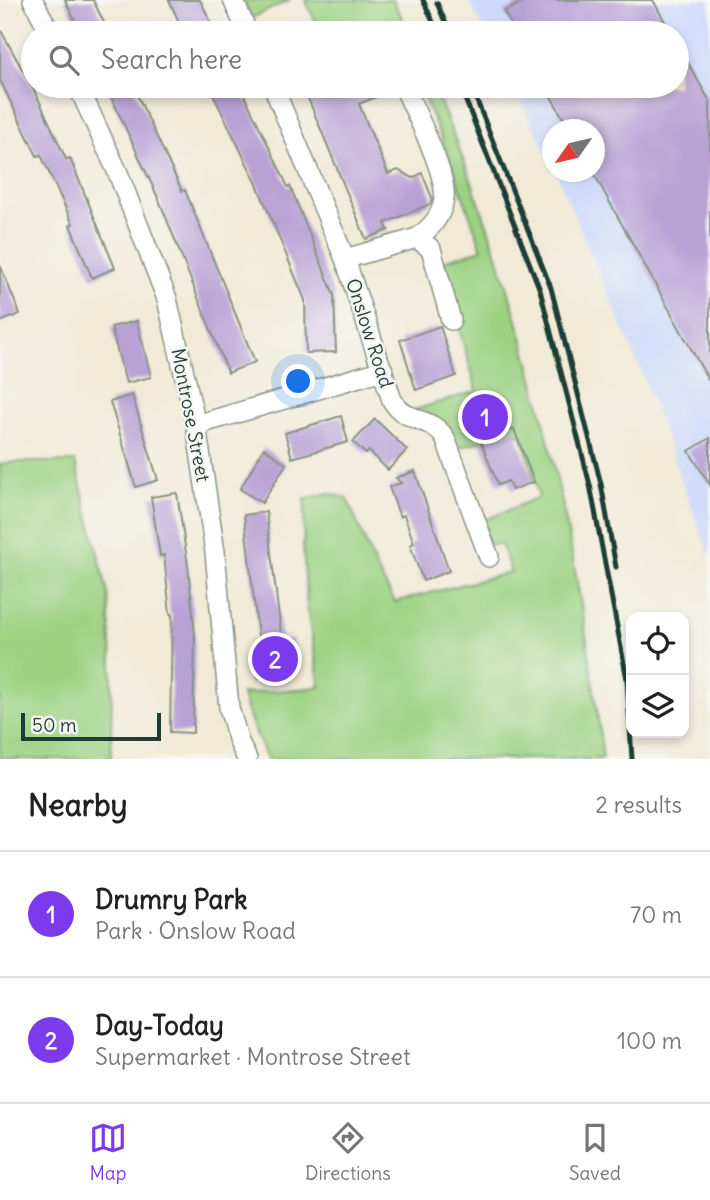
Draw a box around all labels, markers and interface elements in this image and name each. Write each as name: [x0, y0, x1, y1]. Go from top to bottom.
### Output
search box: [21, 21, 689, 98]
icon: search: [45, 41, 83, 79]
text: Search here: [101, 43, 242, 76]
north arrow: [542, 119, 605, 182]
street label: Onslow Road: [341, 275, 399, 391]
street label: Montrose Street: [166, 346, 216, 484]
your location: [281, 364, 315, 398]
pin: 1: [462, 391, 508, 443]
map controls: [626, 612, 689, 738]
button: locate: [626, 612, 689, 675]
pin: 2: [252, 633, 298, 685]
button: layers: [626, 675, 689, 738]
scale bar: [21, 710, 161, 742]
text: 50 m: [32, 713, 77, 737]
text: Nearby: [28, 786, 128, 824]
text: 2 results: [596, 790, 682, 819]
text: Drumry Park: [95, 883, 247, 916]
text: 1: [46, 900, 56, 929]
text: 70 m: [630, 900, 682, 929]
text: Park · Onslow Road: [95, 916, 296, 945]
text: Day-Today: [95, 1009, 224, 1042]
text: 2: [45, 1026, 57, 1055]
text: 100 m: [617, 1026, 682, 1055]
text: Supermarket · Montrose Street: [95, 1042, 411, 1071]
tab: Map: [89, 1119, 127, 1185]
tab: Directions: [305, 1119, 391, 1185]
tab: Saved: [569, 1119, 621, 1185]

